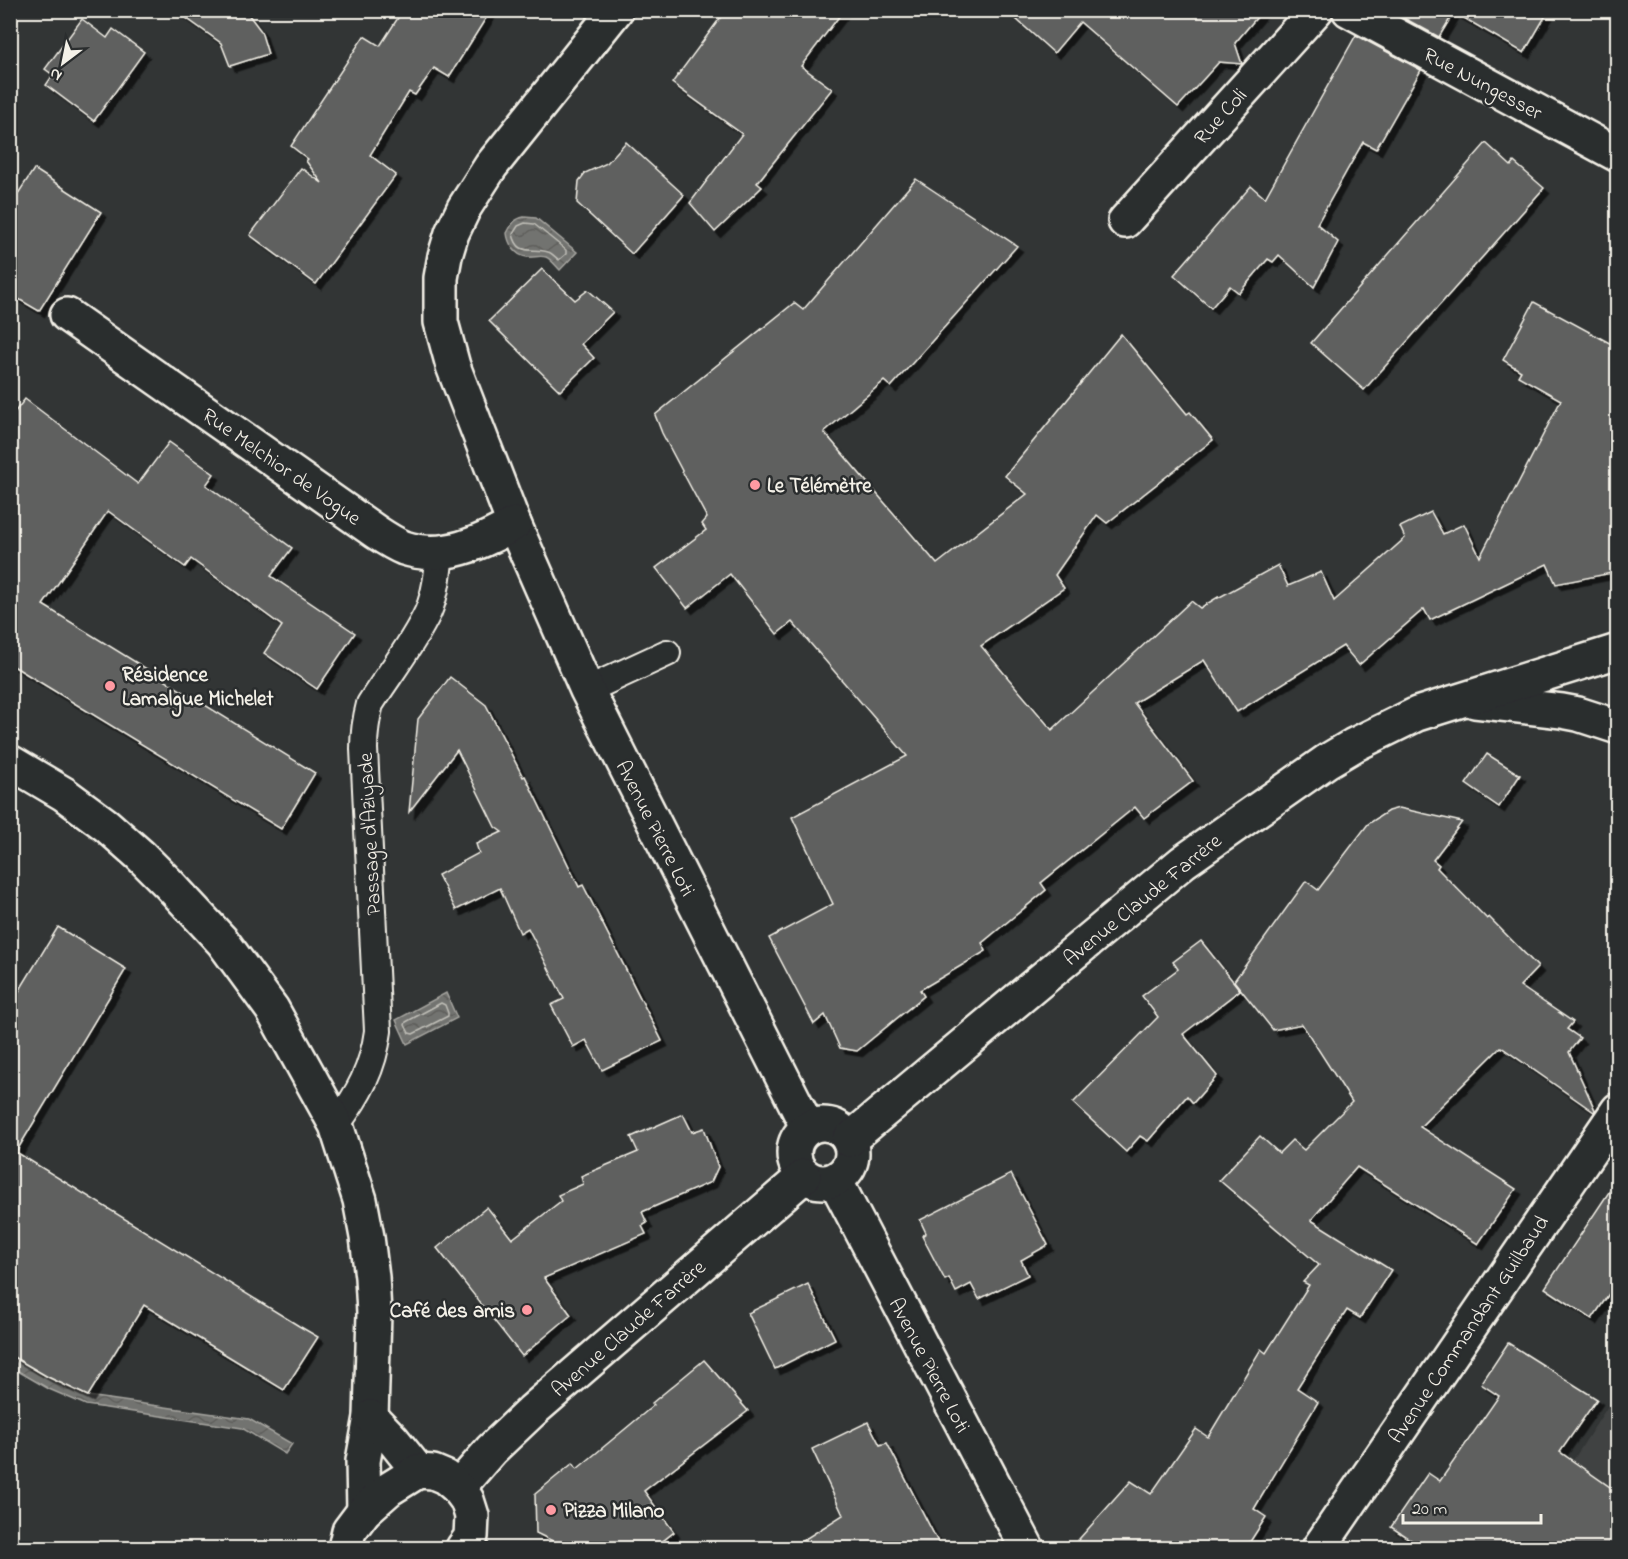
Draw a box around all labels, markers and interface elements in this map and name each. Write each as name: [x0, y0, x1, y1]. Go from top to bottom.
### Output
north arrow: [33, 33, 93, 93]
street label: Rue Nungesser: [1416, 41, 1547, 131]
text: N: [45, 61, 67, 87]
street label: Rue Coli: [1188, 82, 1255, 152]
street label: Rue Melchior de Vogue: [194, 402, 367, 536]
place label: Le Télémètre: [767, 472, 872, 502]
marker: Le Télémètre: [748, 478, 762, 492]
place label: Résidence Lamalgue Michelet: [122, 661, 275, 717]
marker: Résidence Lamalgue Michelet: [103, 679, 117, 693]
street label: Passage d'Aziyade: [352, 751, 392, 916]
street label: Avenue Pierre Loti: [607, 756, 701, 902]
street label: Avenue Claude Farrère: [1058, 827, 1229, 974]
street label: Avenue Commandant Guilbaud: [1382, 1210, 1557, 1450]
street label: Avenue Claude Farrère: [545, 1253, 714, 1405]
street label: Avenue Pierre Loti: [880, 1293, 977, 1439]
place label: Café des amis: [390, 1297, 515, 1327]
marker: Café des amis: [520, 1303, 534, 1317]
scale bar: [1403, 1487, 1541, 1525]
place label: Pizza Milano: [563, 1497, 665, 1527]
text: 20 m: [1412, 1497, 1447, 1523]
marker: Pizza Milano: [544, 1503, 558, 1517]

